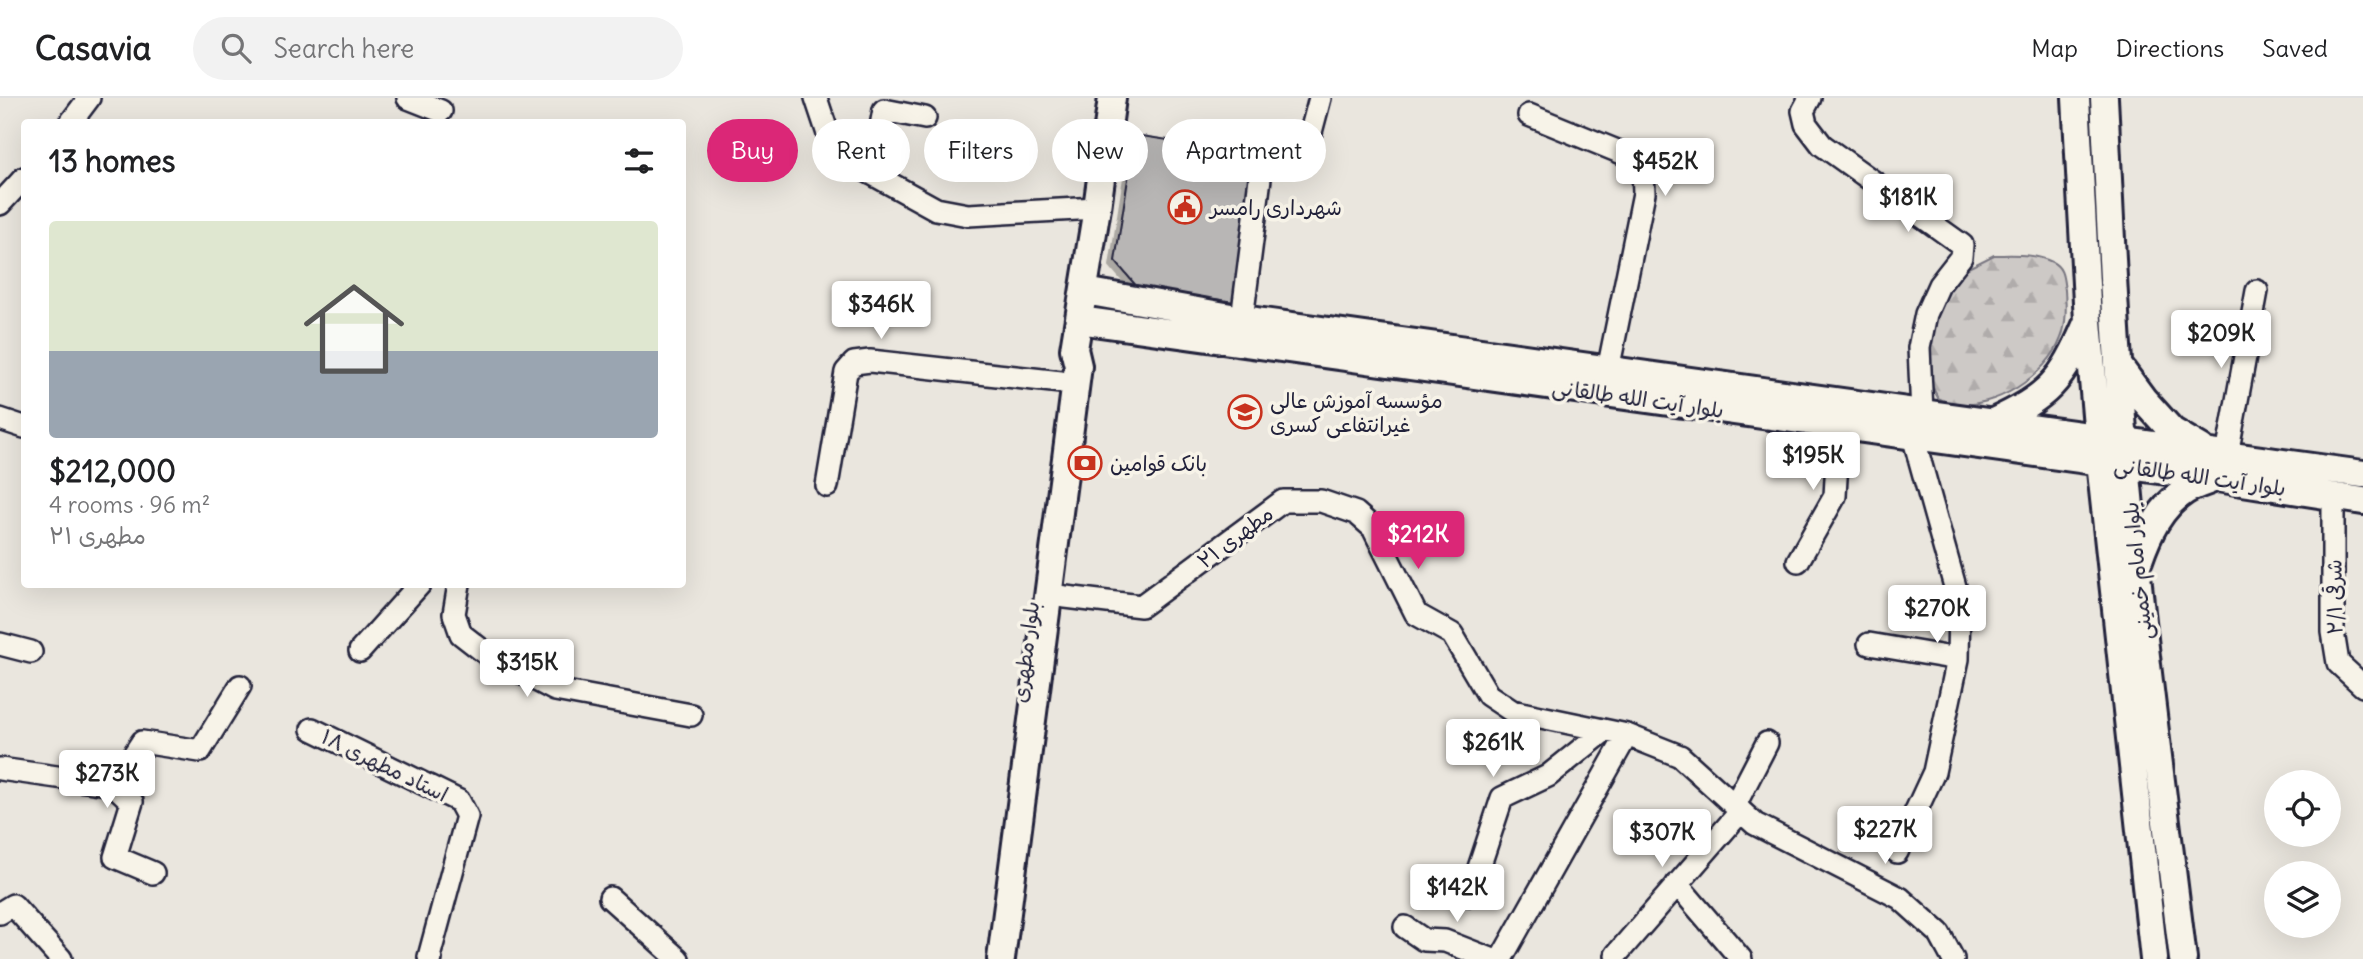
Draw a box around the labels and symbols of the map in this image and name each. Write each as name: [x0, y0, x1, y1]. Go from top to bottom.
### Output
pin: $452K: [1616, 139, 1714, 198]
pin: $181K: [1859, 174, 1957, 234]
public building icon: شهرداری رامسر: [1166, 188, 1204, 226]
place label: شهرداری رامسر: [1208, 194, 1342, 221]
pin: $346K: [832, 282, 930, 341]
pin: $209K: [2172, 310, 2270, 370]
street label: بلوار آیت الله طالقانی: [1550, 373, 1726, 424]
place label: مؤسسه آموزش عالی غیرانتفاعی کسری: [1270, 387, 1443, 439]
school or university icon: مؤسسه آموزش عالی غیرانتفاعی کسری: [1226, 393, 1264, 431]
pin: $195K: [1764, 432, 1862, 492]
bank icon: بانک قوامین: [1066, 444, 1104, 482]
place label: بانک قوامین: [1110, 450, 1207, 477]
street label: بلوار آیت الله طالقانی: [2112, 451, 2288, 502]
street label: مطهری ۲۱: [1192, 500, 1278, 574]
street label: بلوار امام خمینی: [2116, 500, 2161, 641]
pin: $212K: [1369, 512, 1467, 571]
street label: شرقی ۲/۱: [2320, 559, 2348, 635]
pin: $270K: [1888, 586, 1986, 645]
street label: بلوار مطهری: [1005, 600, 1045, 704]
pin: $315K: [478, 640, 576, 699]
pin: $261K: [1444, 720, 1542, 779]
street label: استاد مطهری ۱۸: [317, 723, 453, 807]
pin: $273K: [58, 750, 156, 810]
pin: $227K: [1836, 806, 1934, 866]
pin: $307K: [1613, 810, 1711, 869]
pin: $142K: [1408, 864, 1506, 924]

